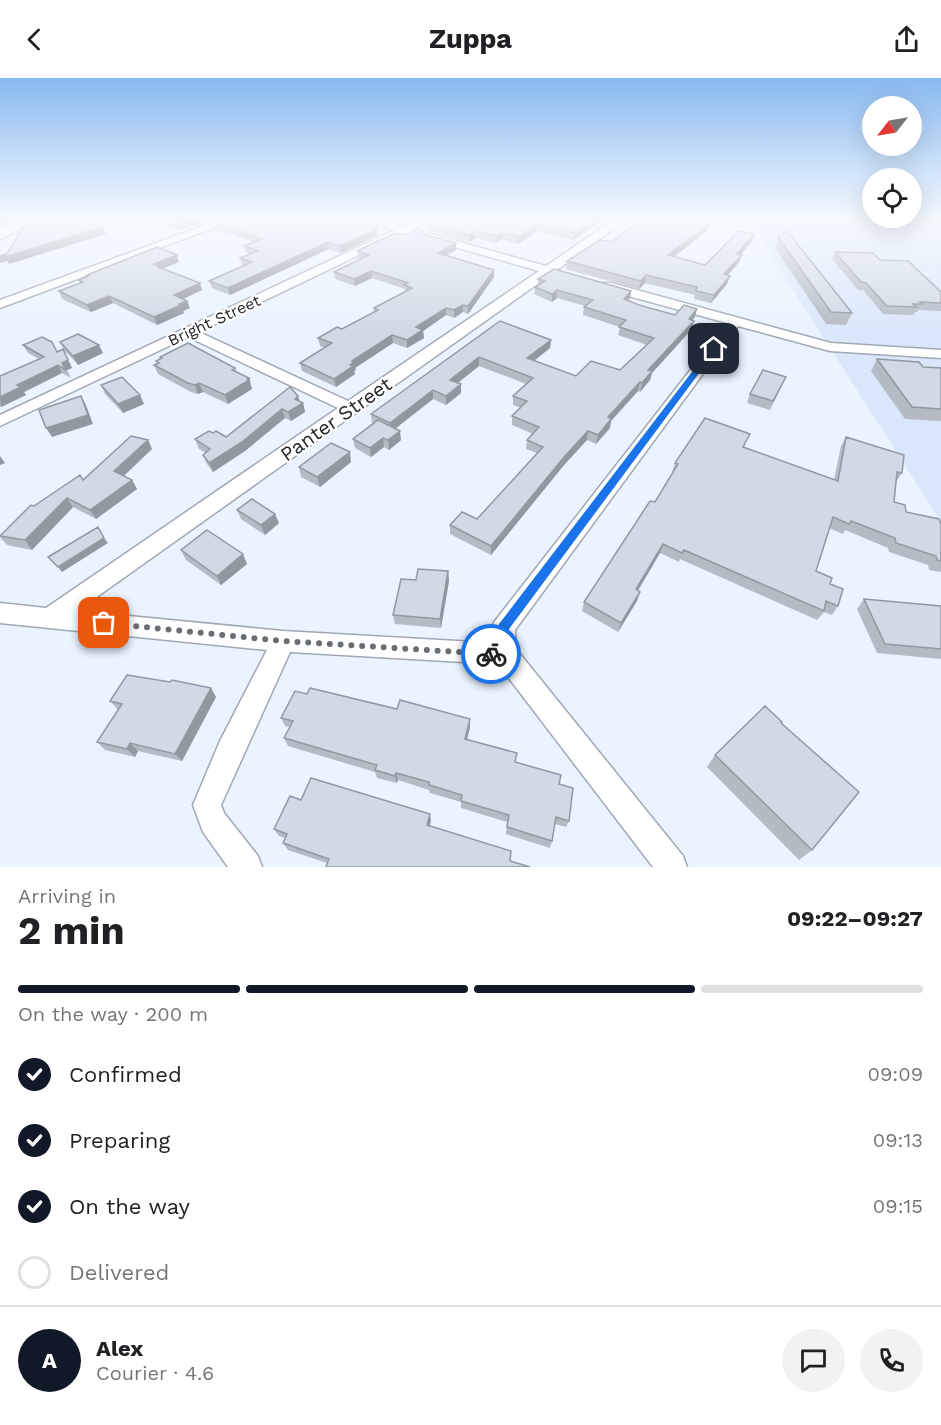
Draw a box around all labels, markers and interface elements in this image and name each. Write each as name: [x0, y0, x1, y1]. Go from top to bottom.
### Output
icon: back: [18, 23, 51, 56]
text: Zuppa: [429, 23, 512, 55]
icon: share: [890, 23, 923, 56]
north arrow: [862, 96, 922, 156]
map controls: [862, 96, 922, 228]
button: locate: [862, 168, 922, 228]
street label: Bright Street: [165, 291, 264, 350]
pin: [688, 323, 739, 374]
icon: home: [697, 332, 730, 365]
street label: Panter Street: [276, 371, 397, 466]
pin: [78, 597, 129, 648]
icon: bag: [87, 606, 120, 639]
courier: [461, 624, 521, 684]
icon: bike: [475, 638, 508, 671]
text: Arriving in: [18, 884, 116, 908]
text: 09:22–09:27: [787, 906, 923, 931]
text: 2 min: [18, 908, 125, 953]
text: On the way · 200 m: [18, 1002, 208, 1026]
icon: check: [18, 1058, 51, 1091]
text: Confirmed: [69, 1062, 182, 1087]
text: 09:09: [868, 1062, 923, 1086]
icon: check: [18, 1124, 51, 1157]
text: Preparing: [69, 1128, 170, 1153]
text: 09:13: [873, 1128, 923, 1152]
icon: check: [18, 1190, 51, 1223]
text: On the way: [69, 1194, 190, 1219]
text: 09:15: [873, 1194, 923, 1218]
text: Delivered: [69, 1260, 169, 1285]
button: chat: [782, 1329, 845, 1392]
button: phone: [860, 1329, 923, 1392]
text: Alex: [96, 1336, 143, 1361]
text: A: [42, 1348, 57, 1373]
text: Courier · 4.6: [96, 1361, 214, 1385]

